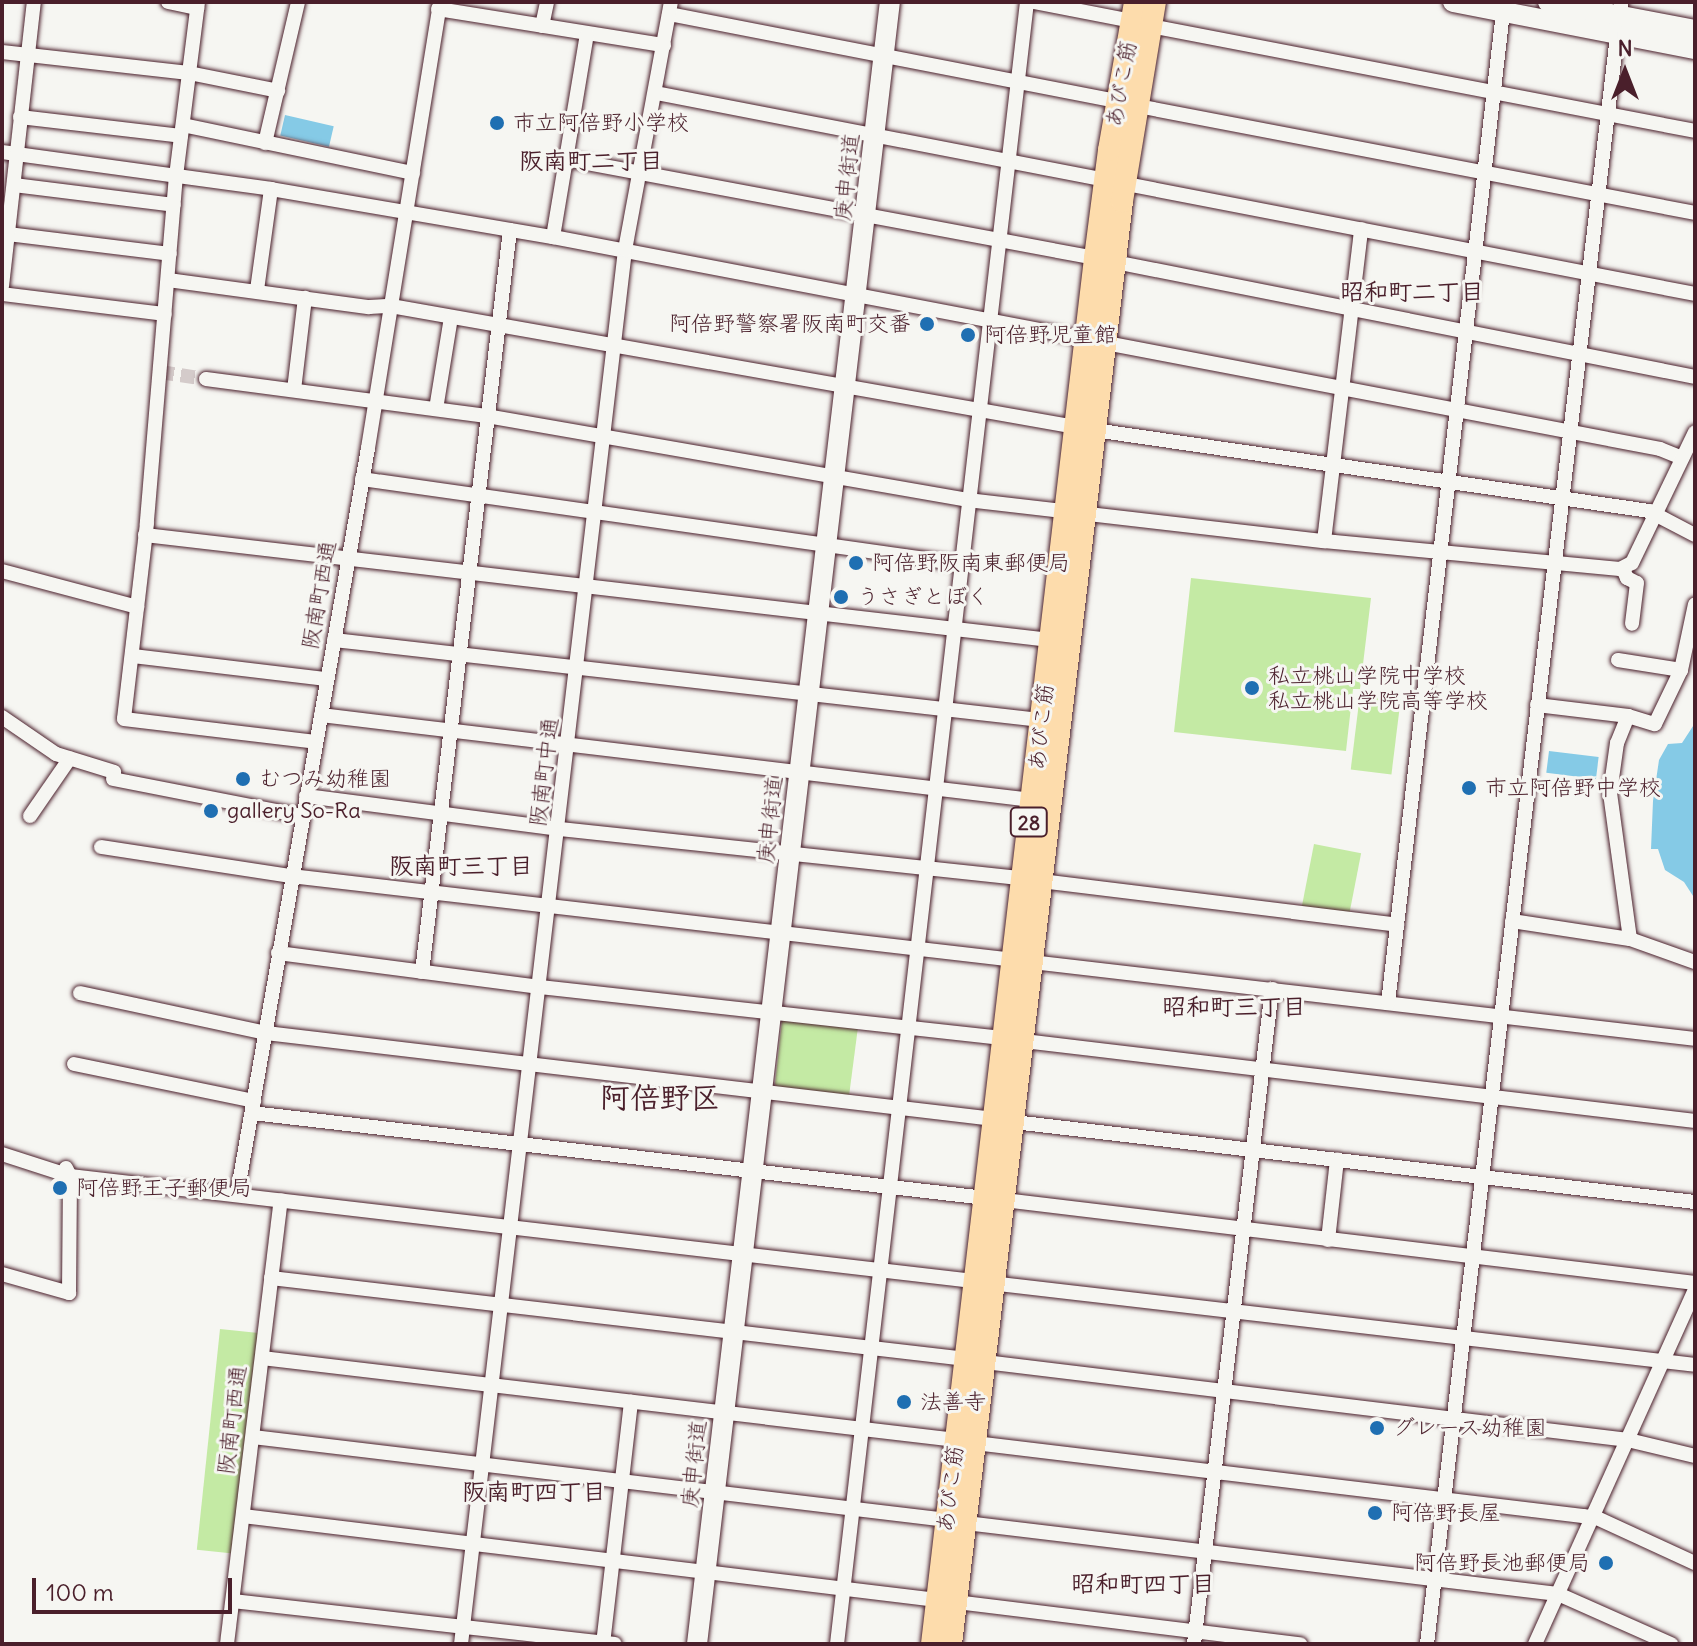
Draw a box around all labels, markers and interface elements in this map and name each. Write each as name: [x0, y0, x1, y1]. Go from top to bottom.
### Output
north arrow: [1585, 32, 1665, 112]
text: N: [1617, 34, 1633, 62]
street label: あびこ筋: [1100, 38, 1142, 130]
place label: 市立阿倍野小学校: [513, 110, 689, 136]
marker: 市立阿倍野小学校: [488, 114, 506, 132]
street label: 庚申街道: [829, 132, 865, 222]
district label: 阪南町二丁目: [519, 147, 663, 175]
district label: 昭和町二丁目: [1340, 278, 1484, 306]
place label: 阿倍野警察署阪南町交番: [669, 311, 911, 337]
marker: 阿倍野警察署阪南町交番: [918, 315, 936, 333]
place label: 阿倍野児童館: [984, 322, 1116, 348]
marker: 阿倍野児童館: [959, 326, 977, 344]
street label: 阪南町西通: [296, 539, 342, 651]
place label: 阿倍野阪南東郵便局: [872, 550, 1070, 576]
marker: 阿倍野阪南東郵便局: [847, 554, 865, 572]
place label: うさぎとぼく: [857, 584, 989, 610]
marker: うさぎとぼく: [832, 588, 850, 606]
place label: 私立桃山学院中学校 私立桃山学院高等学校: [1268, 662, 1488, 714]
marker: 私立桃山学院中学校 私立桃山学院高等学校: [1243, 679, 1261, 697]
street label: あびこ筋: [1023, 682, 1059, 772]
street label: 阪南町中通: [524, 716, 564, 828]
place label: むつみ幼稚園: [259, 766, 391, 792]
marker: むつみ幼稚園: [234, 770, 252, 788]
street label: 庚申街道: [752, 775, 788, 865]
place label: 市立阿倍野中学校: [1485, 775, 1661, 801]
marker: 市立阿倍野中学校: [1460, 779, 1478, 797]
place label: gallery So-Ra: [227, 798, 361, 824]
marker: gallery So-Ra: [202, 802, 220, 820]
road number: 28: [1009, 806, 1049, 838]
district label: 阪南町三丁目: [389, 852, 533, 880]
district label: 昭和町三丁目: [1162, 993, 1306, 1021]
district label: 阿倍野区: [600, 1079, 720, 1115]
place label: 阿倍野王子郵便局: [76, 1175, 252, 1201]
marker: 阿倍野王子郵便局: [51, 1179, 69, 1197]
street label: 阪南町西通: [212, 1364, 252, 1476]
place label: 法善寺: [920, 1389, 986, 1415]
marker: 法善寺: [895, 1393, 913, 1411]
place label: グレース幼稚園: [1393, 1415, 1548, 1441]
street label: 庚申街道: [676, 1419, 712, 1509]
marker: グレース幼稚園: [1368, 1419, 1386, 1437]
street label: あびこ筋: [932, 1444, 968, 1534]
district label: 阪南町四丁目: [462, 1478, 606, 1506]
place label: 阿倍野長屋: [1391, 1500, 1501, 1526]
marker: 阿倍野長屋: [1366, 1504, 1384, 1522]
place label: 阿倍野長池郵便局: [1414, 1550, 1590, 1576]
marker: 阿倍野長池郵便局: [1597, 1554, 1615, 1572]
scale bar: [36, 1562, 236, 1612]
district label: 昭和町四丁目: [1071, 1570, 1215, 1598]
text: 100 m: [46, 1577, 114, 1607]

